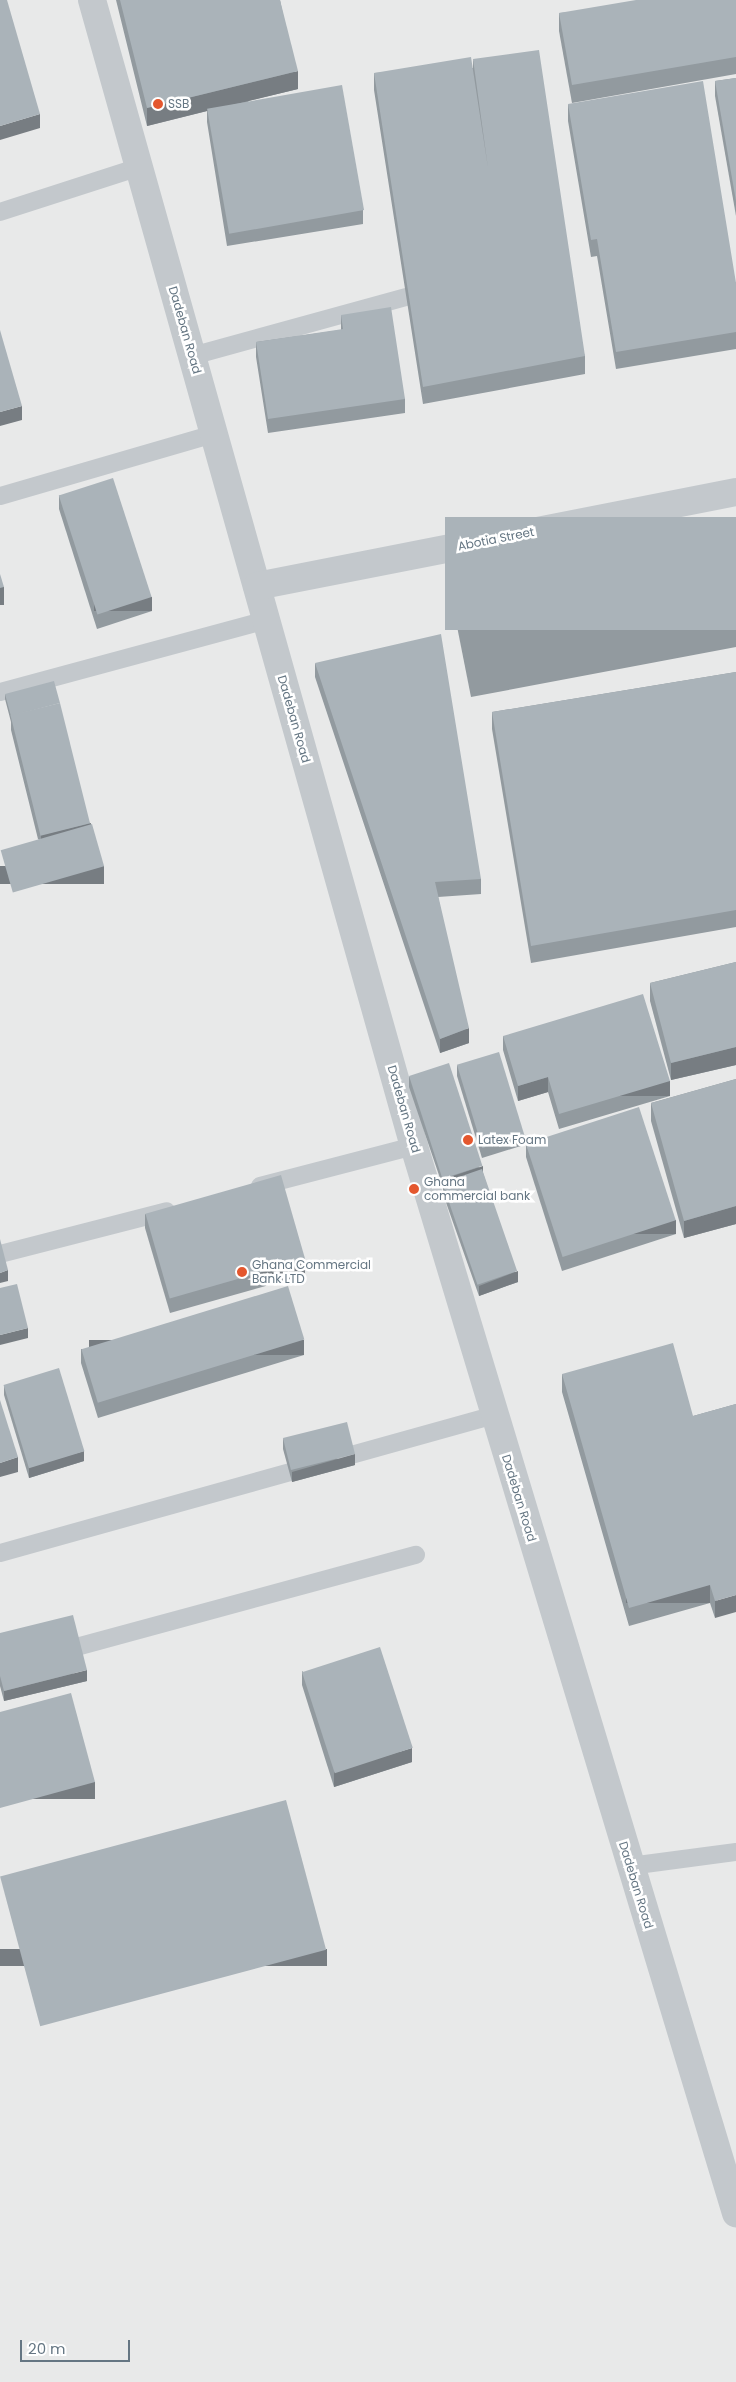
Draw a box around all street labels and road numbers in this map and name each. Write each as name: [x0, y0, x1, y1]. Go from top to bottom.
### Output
street label: Dadeban Road: [166, 285, 204, 375]
street label: Abotia Street: [457, 525, 535, 553]
street label: Dadeban Road: [275, 674, 313, 764]
street label: Dadeban Road: [385, 1064, 423, 1154]
street label: Dadeban Road: [499, 1453, 539, 1543]
street label: Dadeban Road: [616, 1840, 656, 1930]

